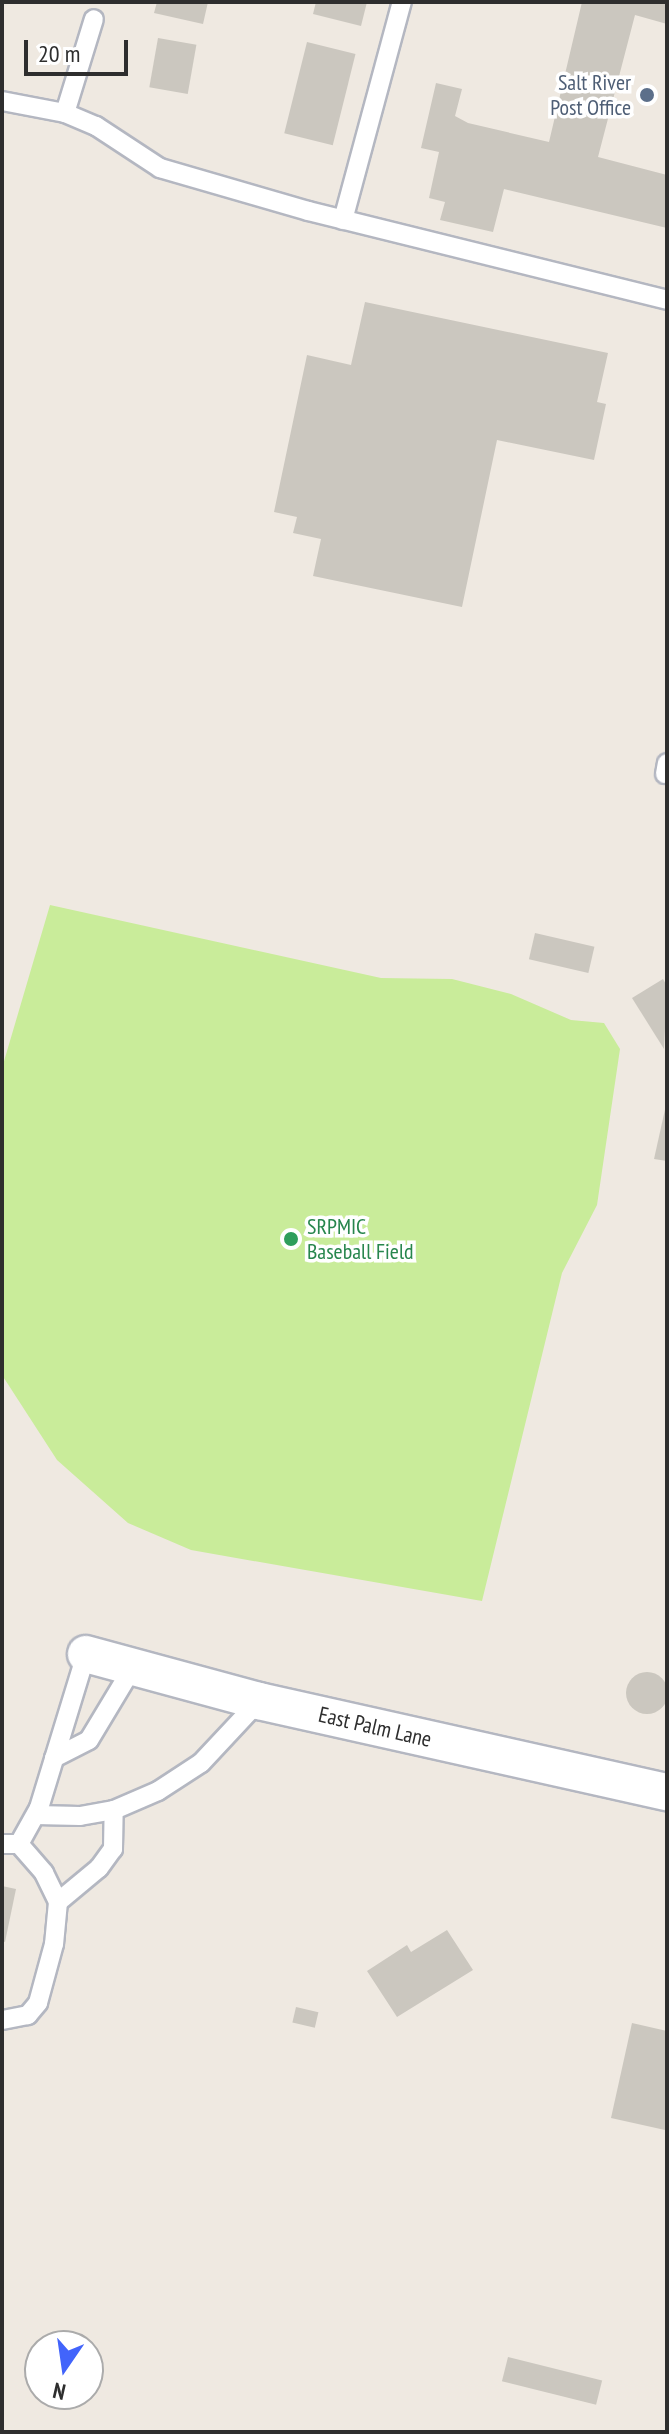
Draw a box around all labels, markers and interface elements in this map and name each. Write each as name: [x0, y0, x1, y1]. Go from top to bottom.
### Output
scale bar: [28, 24, 132, 74]
text: 20 m: [38, 38, 80, 69]
place label: Salt River Post Office: [550, 69, 631, 120]
marker: Salt River Post Office: [638, 86, 656, 104]
place label: SRPMIC Baseball Field: [307, 1213, 414, 1264]
marker: SRPMIC Baseball Field: [282, 1230, 300, 1248]
street label: East Palm Lane: [316, 1701, 434, 1753]
north arrow: [24, 2330, 104, 2410]
text: N: [50, 2376, 68, 2406]

